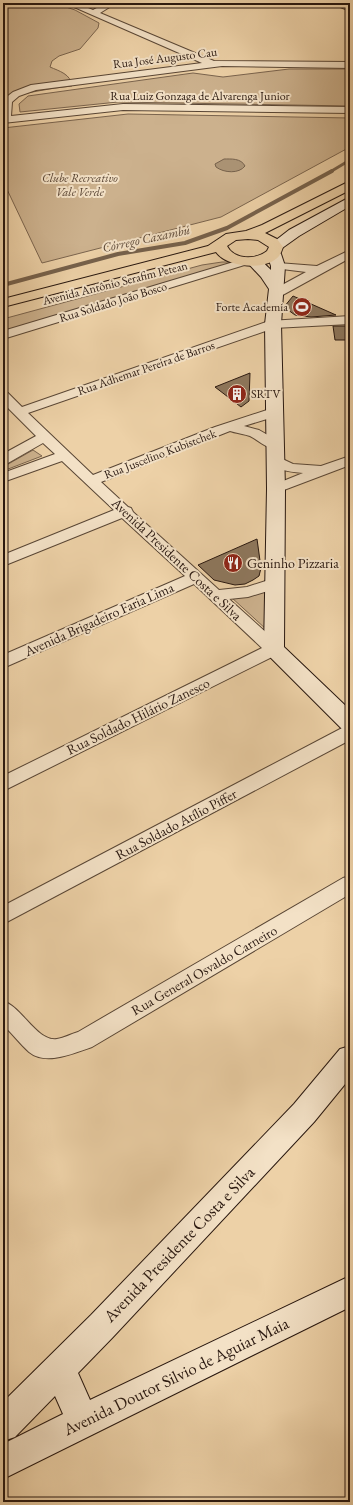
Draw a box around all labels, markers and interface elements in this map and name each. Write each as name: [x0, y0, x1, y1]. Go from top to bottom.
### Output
street label: Rua José Augusto Cau: [112, 44, 219, 72]
street label: Rua Luiz Gonzaga de Alvarenga Junior: [110, 88, 290, 104]
park label: Clube Recreativo Vale Verde: [42, 170, 118, 200]
water label: Córrego Caxambú: [101, 221, 192, 256]
street label: Avenida Antônio Serafim Petean: [40, 257, 190, 309]
street label: Rua Soldado João Bosco: [57, 278, 169, 326]
sports icon: Forte Academia: [291, 296, 313, 318]
place label: Forte Academia: [216, 299, 288, 315]
street label: Rua Adhemar Pereira de Barros: [75, 337, 217, 399]
building icon: SRTV: [226, 383, 248, 405]
place label: SRTV: [251, 386, 281, 402]
street label: Rua Juscelino Kubistchek: [102, 425, 219, 483]
street label: Avenida Presidente Costa e Silva: [107, 493, 246, 624]
restaurant icon: Geninho Pizzaria: [222, 552, 244, 574]
place label: Geninho Pizzaria: [247, 554, 339, 572]
street label: Avenida Brigadeiro Faria Lima: [21, 578, 177, 660]
street label: Rua Soldado Hilário Zanesco: [63, 673, 213, 759]
street label: Rua Soldado Atílio Piffer: [112, 784, 240, 864]
street label: Rua General Osvaldo Carneiro: [128, 921, 280, 1019]
street label: Avenida Presidente Costa e Silva: [98, 1161, 260, 1327]
street label: Avenida Doutor Silvio de Aguiar Maia: [59, 1312, 293, 1441]

